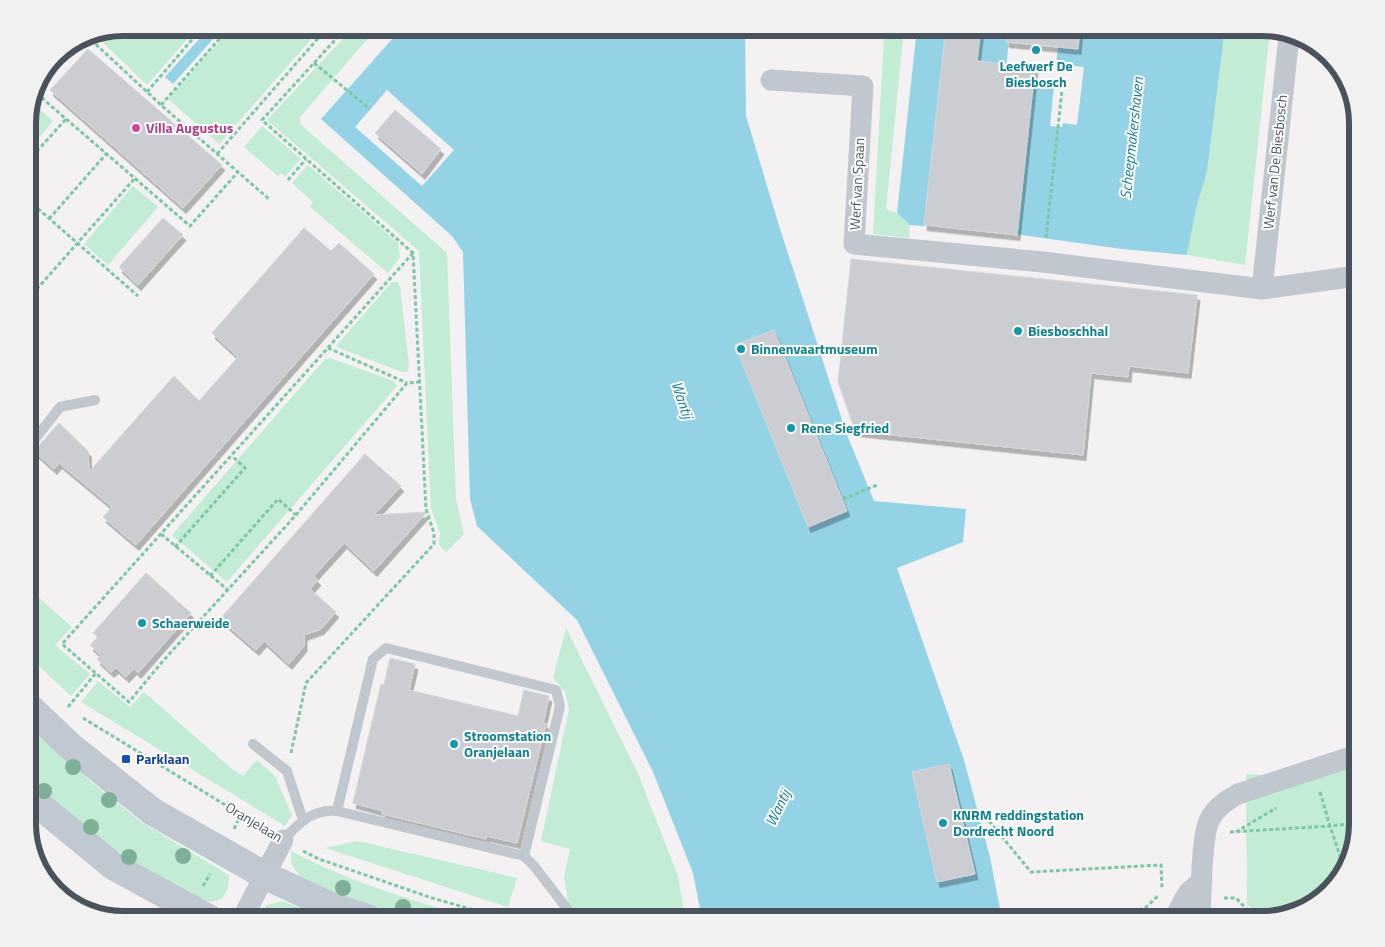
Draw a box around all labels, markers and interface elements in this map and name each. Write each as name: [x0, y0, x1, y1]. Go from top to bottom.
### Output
marker: Leefwerf De Biesbosch: [1030, 44, 1042, 56]
place label: Leefwerf De Biesbosch: [999, 55, 1073, 92]
water label: Scheepmakershaven: [1114, 76, 1149, 200]
street label: Werf van De Biesbosch: [1257, 94, 1292, 230]
place label: Villa Augustus: [146, 117, 234, 138]
marker: Villa Augustus: [130, 122, 142, 134]
street label: Werf van Spaan: [844, 137, 869, 231]
place label: Biesboschhal: [1028, 320, 1108, 341]
marker: Biesboschhal: [1012, 325, 1024, 337]
place label: Binnenvaartmuseum: [751, 338, 878, 359]
marker: Binnenvaartmuseum: [735, 343, 747, 355]
water label: Wantij: [666, 378, 700, 423]
place label: Rene Siegfried: [801, 417, 889, 438]
marker: Rene Siegfried: [785, 422, 797, 434]
place label: Schaerweide: [152, 612, 230, 633]
marker: Schaerweide: [136, 617, 148, 629]
place label: Stroomstation Oranjelaan: [464, 725, 551, 762]
marker: Stroomstation Oranjelaan: [448, 738, 460, 750]
place label: Parklaan: [136, 748, 190, 769]
marker: Parklaan: [120, 753, 132, 765]
water label: Wantij: [759, 784, 797, 830]
street label: Oranjelaan: [222, 796, 287, 847]
place label: KNRM reddingstation Dordrecht Noord: [953, 804, 1084, 841]
marker: KNRM reddingstation Dordrecht Noord: [937, 817, 949, 829]

